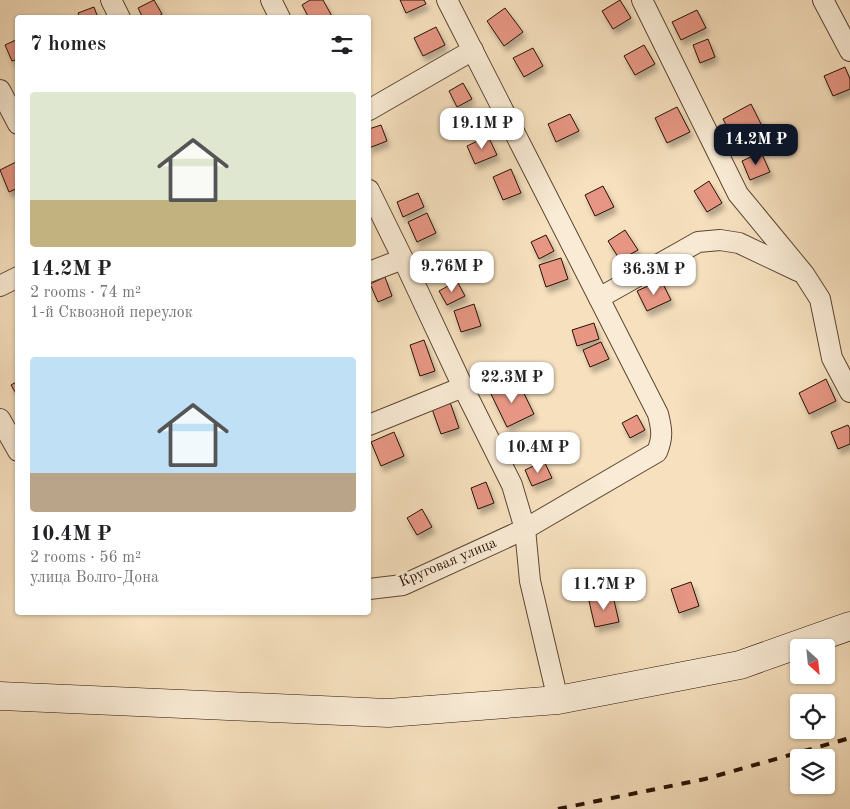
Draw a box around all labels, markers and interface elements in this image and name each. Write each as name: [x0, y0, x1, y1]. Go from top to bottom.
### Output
icon: filters: [328, 31, 356, 59]
text: 7 homes: [30, 34, 106, 55]
pin: 19.1M ₽: [436, 108, 528, 150]
text: 19.1M ₽: [451, 116, 513, 132]
pin: 14.2M ₽: [710, 124, 802, 166]
icon: home: [148, 125, 238, 215]
text: 14.2M ₽: [725, 132, 787, 148]
pin: 9.76M ₽: [406, 250, 498, 293]
pin: 36.3M ₽: [608, 254, 700, 296]
text: 14.2M ₽: [30, 259, 112, 280]
text: 9.76M ₽: [421, 259, 483, 275]
text: 36.3M ₽: [623, 262, 685, 278]
text: 2 rooms · 74 m²: [30, 285, 141, 301]
text: 1-й Сквозной переулок: [30, 305, 193, 321]
pin: 22.3M ₽: [466, 362, 558, 404]
text: 22.3M ₽: [481, 370, 543, 386]
icon: home: [148, 390, 238, 480]
pin: 10.4M ₽: [492, 432, 584, 474]
text: 10.4M ₽: [507, 440, 569, 456]
text: 10.4M ₽: [30, 524, 112, 545]
street label: Круговая улица: [397, 535, 500, 590]
text: 2 rooms · 56 m²: [30, 550, 141, 566]
pin: 11.7M ₽: [558, 568, 650, 611]
text: улица Волго-Дона: [30, 570, 159, 586]
text: 11.7M ₽: [573, 577, 635, 593]
north arrow: [790, 639, 835, 684]
map controls: [790, 639, 835, 794]
button: locate: [790, 694, 835, 739]
button: layers: [790, 749, 835, 794]

